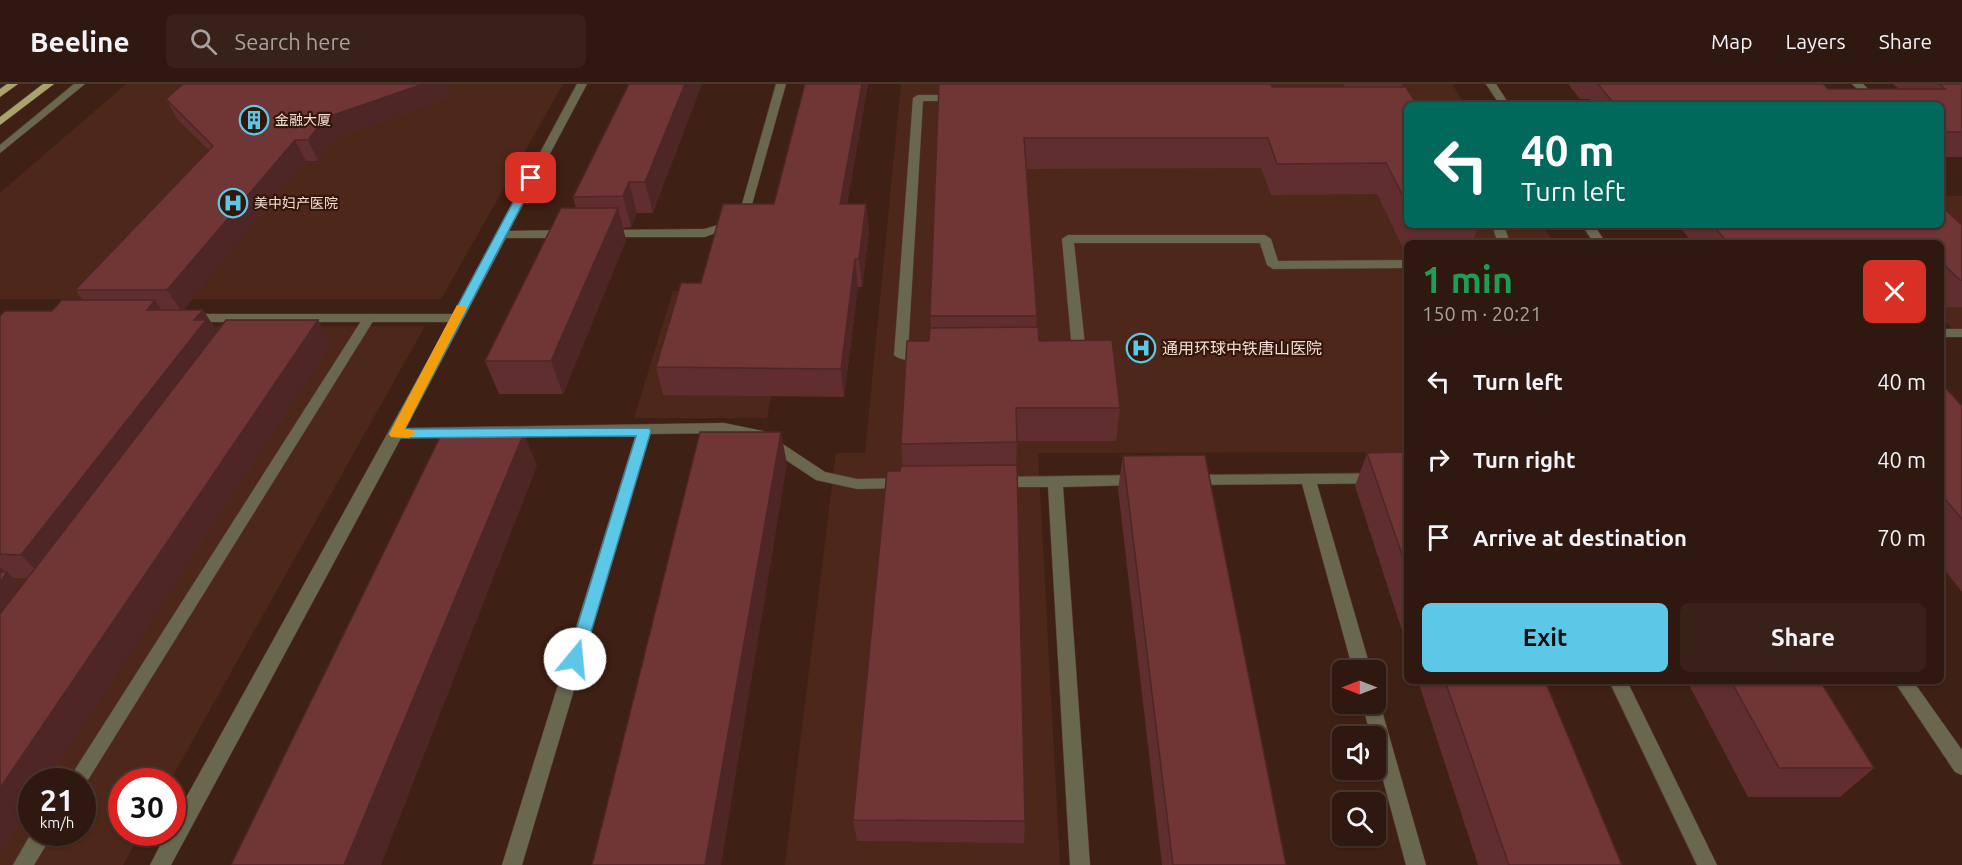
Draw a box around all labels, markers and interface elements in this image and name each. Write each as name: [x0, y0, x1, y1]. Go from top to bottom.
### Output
search box: [166, 14, 586, 68]
icon: search: [187, 25, 220, 58]
text: Beeline: [30, 26, 130, 57]
text: Search here: [235, 29, 351, 54]
text: Map: [1711, 29, 1752, 53]
text: Layers: [1785, 29, 1846, 53]
text: Share: [1879, 29, 1932, 53]
building icon: 金融大厦: [238, 104, 270, 136]
place label: 金融大厦: [275, 112, 331, 128]
icon: left: [1422, 126, 1500, 204]
text: 40 m: [1521, 127, 1615, 174]
pin: [505, 152, 556, 203]
icon: arrive: [514, 161, 547, 194]
text: Turn left: [1521, 176, 1625, 206]
hospital icon: 美中妇产医院: [217, 187, 249, 219]
place label: 美中妇产医院: [254, 195, 338, 211]
text: 1 min: [1422, 259, 1513, 300]
button: close: [1863, 260, 1926, 323]
text: 150 m · 20:21: [1422, 302, 1542, 325]
hospital icon: 通用环球中铁唐山医院: [1125, 332, 1157, 364]
place label: 通用环球中铁唐山医院: [1162, 339, 1322, 357]
icon: left: [1422, 365, 1455, 398]
text: Turn left: [1473, 369, 1563, 394]
text: 40 m: [1877, 369, 1926, 394]
icon: right: [1422, 443, 1455, 476]
text: Turn right: [1473, 447, 1575, 472]
text: 40 m: [1877, 447, 1926, 472]
icon: arrive: [1422, 521, 1455, 554]
text: Arrive at destination: [1473, 525, 1687, 550]
text: 70 m: [1877, 525, 1926, 550]
button: Exit: [1422, 603, 1668, 672]
button: Share: [1680, 603, 1926, 672]
position arrow: [543, 627, 607, 691]
north arrow: [1332, 660, 1386, 714]
map controls: [1332, 660, 1386, 846]
button: sound: [1332, 726, 1386, 780]
speed limit sign: 30: [108, 768, 186, 846]
text: 21: [40, 783, 74, 817]
button: search: [1332, 792, 1386, 846]
text: km/h: [40, 814, 74, 831]

